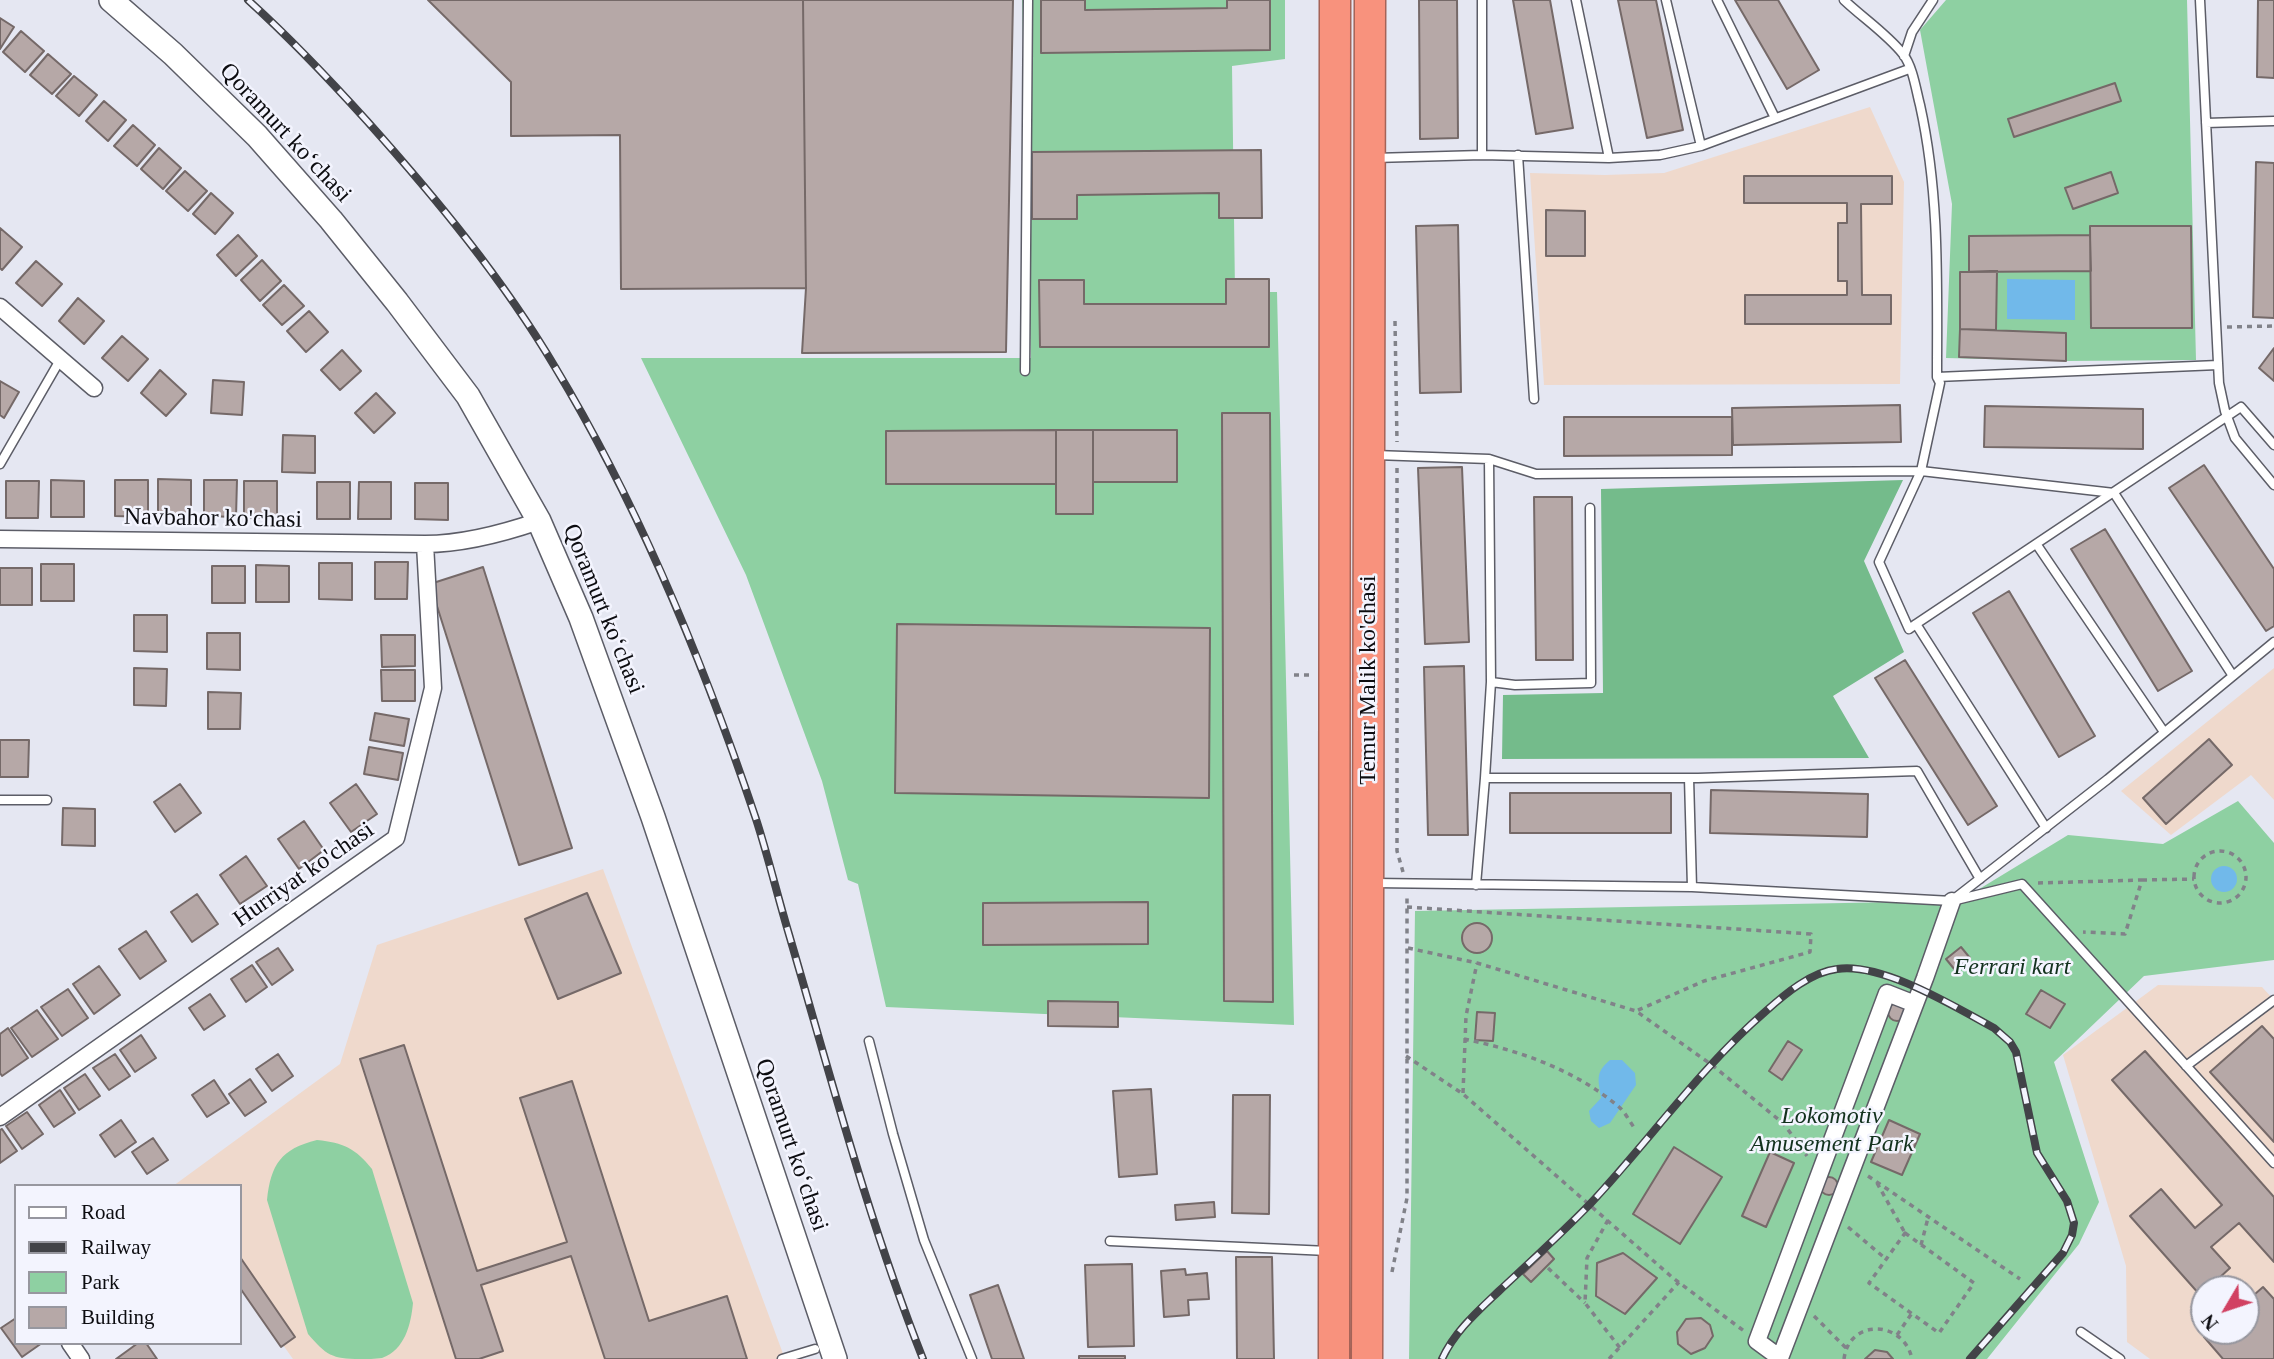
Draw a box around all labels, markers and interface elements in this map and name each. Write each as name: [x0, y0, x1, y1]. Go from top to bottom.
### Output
street label: Qoramurt koʻchasi: [213, 57, 357, 209]
street label: Navbahor ko'chasi: [124, 503, 302, 535]
street label: Qoramurt koʻchasi: [556, 520, 650, 698]
street label: Temur Malik ko'chasi: [1355, 575, 1383, 785]
street label: Hurriyat ko'chasi: [228, 816, 380, 934]
park label: Ferrari kart: [1954, 954, 2070, 982]
street label: Qoramurt koʻchasi: [748, 1055, 834, 1235]
park label: Lokomotiv Amusement Park: [1750, 1103, 1914, 1159]
legend: [14, 1184, 242, 1345]
text: Road: [81, 1200, 125, 1224]
text: Railway: [81, 1235, 151, 1259]
text: Park: [81, 1270, 120, 1294]
north arrow: [2190, 1275, 2260, 1345]
text: Building: [81, 1305, 155, 1329]
text: N: [2197, 1310, 2222, 1334]

